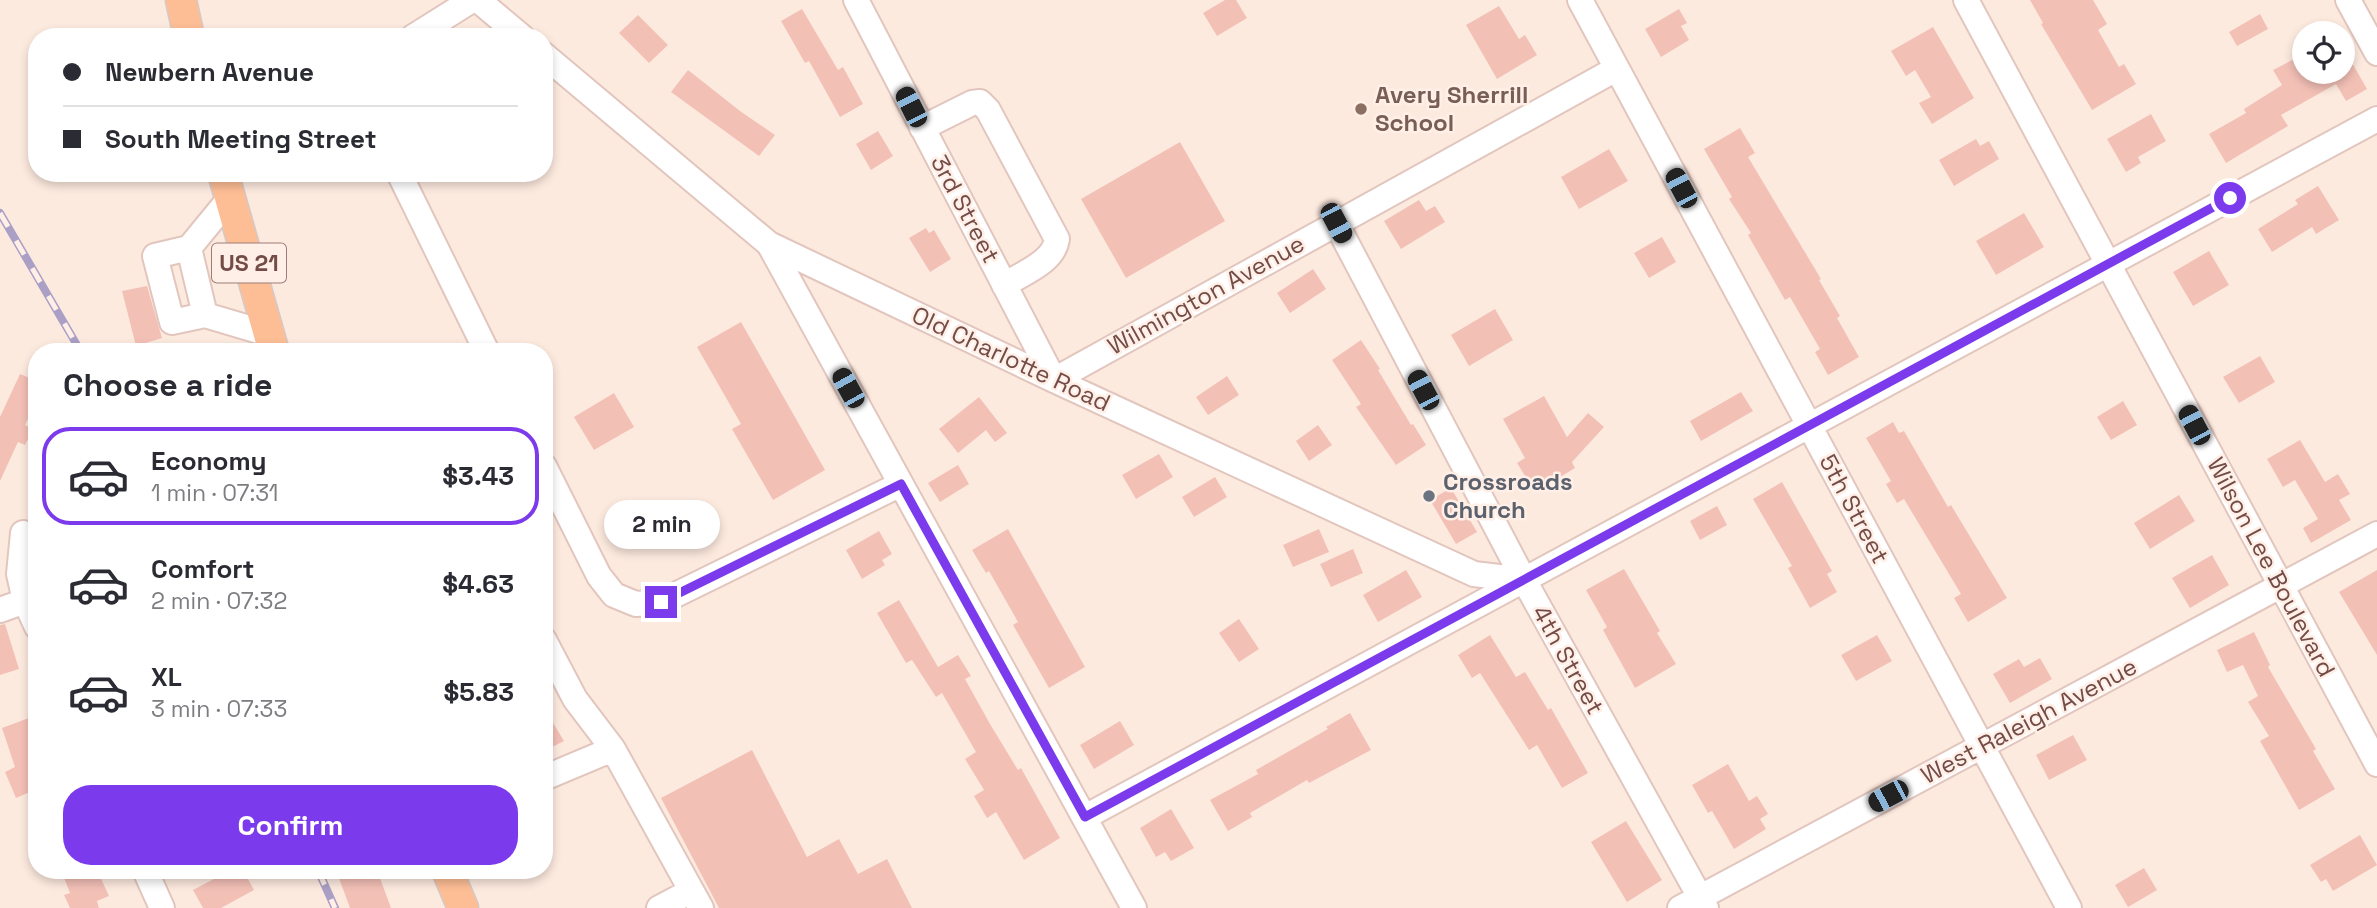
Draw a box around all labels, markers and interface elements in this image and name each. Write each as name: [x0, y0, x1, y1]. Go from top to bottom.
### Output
map controls: [2292, 21, 2355, 84]
button: locate: [2292, 21, 2355, 84]
text: Newbern Avenue: [105, 55, 314, 89]
place label: Avery Sherrill School: [1375, 79, 1528, 138]
car: [893, 84, 930, 130]
marker: Avery Sherrill School: [1353, 101, 1369, 117]
text: South Meeting Street: [105, 122, 377, 156]
street label: 3rd Street: [924, 149, 1007, 268]
car: [1662, 165, 1701, 211]
route start: [2214, 182, 2246, 214]
car: [1317, 200, 1356, 246]
street label: Wilmington Avenue: [1102, 228, 1310, 361]
road number: US 21: [212, 244, 286, 282]
street label: Old Charlotte Road: [907, 299, 1115, 418]
text: Choose a ride: [63, 365, 273, 405]
car: [829, 365, 868, 411]
car: [1404, 367, 1443, 413]
car: [2175, 402, 2214, 448]
text: Economy: [151, 444, 267, 478]
icon: car: [67, 445, 130, 508]
street label: 5th Street: [1813, 449, 1896, 569]
street label: Wilson Lee Boulevard: [2200, 452, 2342, 682]
text: $3.43: [442, 459, 514, 493]
place label: Crossroads Church: [1443, 466, 1573, 525]
text: 1 min · 07:31: [151, 478, 278, 508]
marker: Crossroads Church: [1421, 488, 1437, 504]
callout: 2 min: [603, 500, 719, 550]
text: 2 min: [632, 509, 692, 539]
text: Comfort: [151, 552, 254, 586]
icon: car: [67, 553, 130, 616]
text: $4.63: [442, 567, 514, 601]
text: 2 min · 07:32: [151, 586, 287, 616]
route end: [645, 586, 677, 618]
street label: 4th Street: [1526, 600, 1611, 720]
street label: West Raleigh Avenue: [1915, 651, 2142, 791]
text: XL: [151, 660, 182, 694]
icon: car: [67, 661, 130, 724]
text: $5.83: [443, 675, 514, 709]
text: 3 min · 07:33: [151, 694, 287, 724]
car: [1865, 777, 1912, 815]
button: Confirm: [63, 785, 518, 865]

